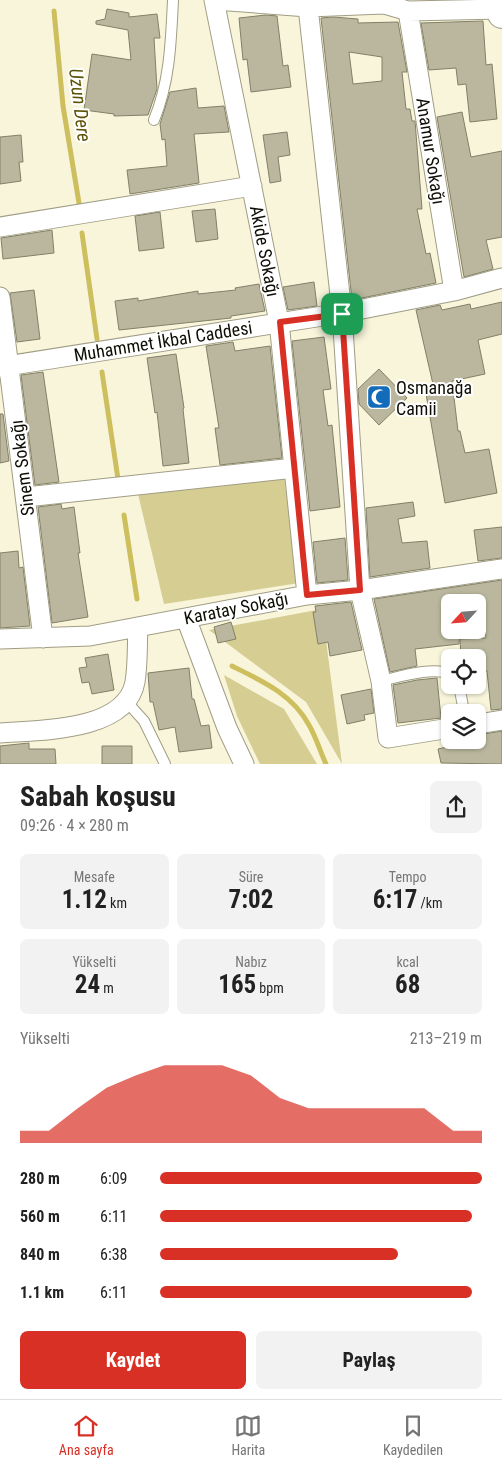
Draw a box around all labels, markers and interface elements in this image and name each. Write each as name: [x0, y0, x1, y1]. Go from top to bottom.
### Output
water label: Uzun Dere: [64, 67, 96, 143]
street label: Anamur Sokağı: [412, 96, 450, 206]
street label: Akide Sokağı: [246, 204, 284, 298]
pin: [321, 293, 363, 335]
icon: arrive: [328, 300, 356, 328]
street label: Muhammet İkbal Caddesi: [72, 317, 254, 365]
place label: Osmanağa Camii: [396, 377, 472, 419]
mosque icon: Osmanağa Camii: [366, 384, 392, 410]
street label: Sinem Sokağı: [6, 419, 38, 517]
street label: Karatay Sokağı: [182, 588, 290, 628]
north arrow: [441, 594, 486, 639]
map controls: [441, 594, 486, 749]
button: locate: [441, 649, 486, 694]
button: layers: [441, 704, 486, 749]
text: Sabah koşusu: [20, 780, 176, 813]
button: share: [430, 781, 482, 833]
text: 09:26 · 4 × 280 m: [20, 816, 129, 835]
text: Mesafe: [74, 869, 115, 885]
text: Süre: [239, 869, 263, 885]
text: Tempo: [389, 869, 426, 885]
text: 1.12: [62, 885, 107, 914]
text: 7:02: [229, 885, 273, 914]
text: 6:17: [373, 885, 417, 914]
text: km: [107, 895, 127, 911]
text: /km: [417, 895, 443, 911]
text: Yükselti: [72, 954, 116, 970]
text: Nabız: [235, 954, 267, 970]
text: kcal: [396, 954, 419, 970]
text: 24: [75, 970, 100, 999]
text: 165: [218, 970, 256, 999]
text: 68: [395, 970, 420, 999]
text: m: [100, 980, 114, 996]
text: bpm: [256, 980, 284, 996]
text: Yükselti: [20, 1029, 70, 1048]
text: 213–219 m: [410, 1029, 482, 1048]
text: 280 m: [20, 1169, 60, 1188]
text: 6:09: [100, 1169, 127, 1188]
text: 560 m: [20, 1207, 60, 1226]
text: 6:11: [100, 1207, 127, 1226]
text: 840 m: [20, 1245, 60, 1264]
text: 6:38: [100, 1245, 127, 1264]
text: 1.1 km: [20, 1283, 64, 1302]
text: 6:11: [100, 1283, 127, 1302]
button: Kaydet: [20, 1331, 246, 1389]
button: Paylaş: [256, 1331, 482, 1389]
tab: Ana sayfa: [59, 1412, 114, 1458]
tab: Harita: [231, 1412, 265, 1458]
tab: Kaydedilen: [383, 1412, 443, 1458]

